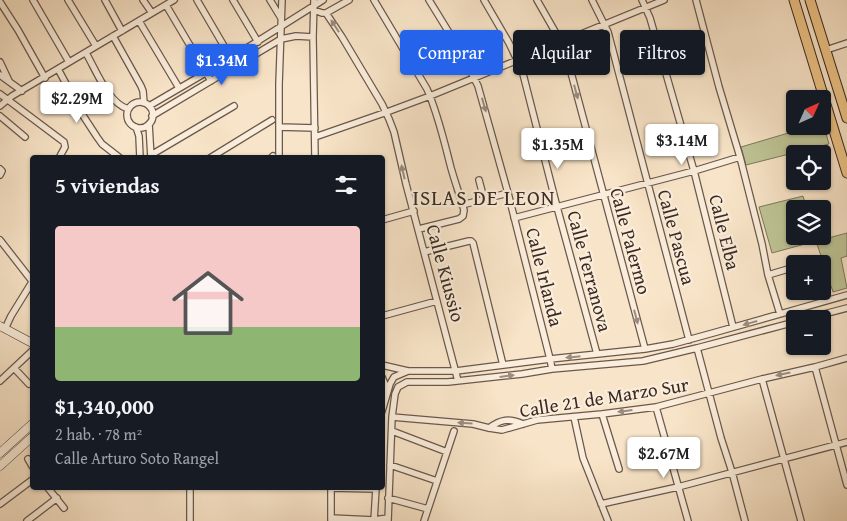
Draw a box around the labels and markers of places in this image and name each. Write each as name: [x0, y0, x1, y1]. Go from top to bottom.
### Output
pin: $1.34M: [181, 44, 263, 86]
pin: $2.29M: [36, 82, 118, 124]
pin: $3.14M: [641, 124, 723, 166]
pin: $1.35M: [517, 128, 599, 170]
pin: $2.67M: [623, 436, 705, 479]

